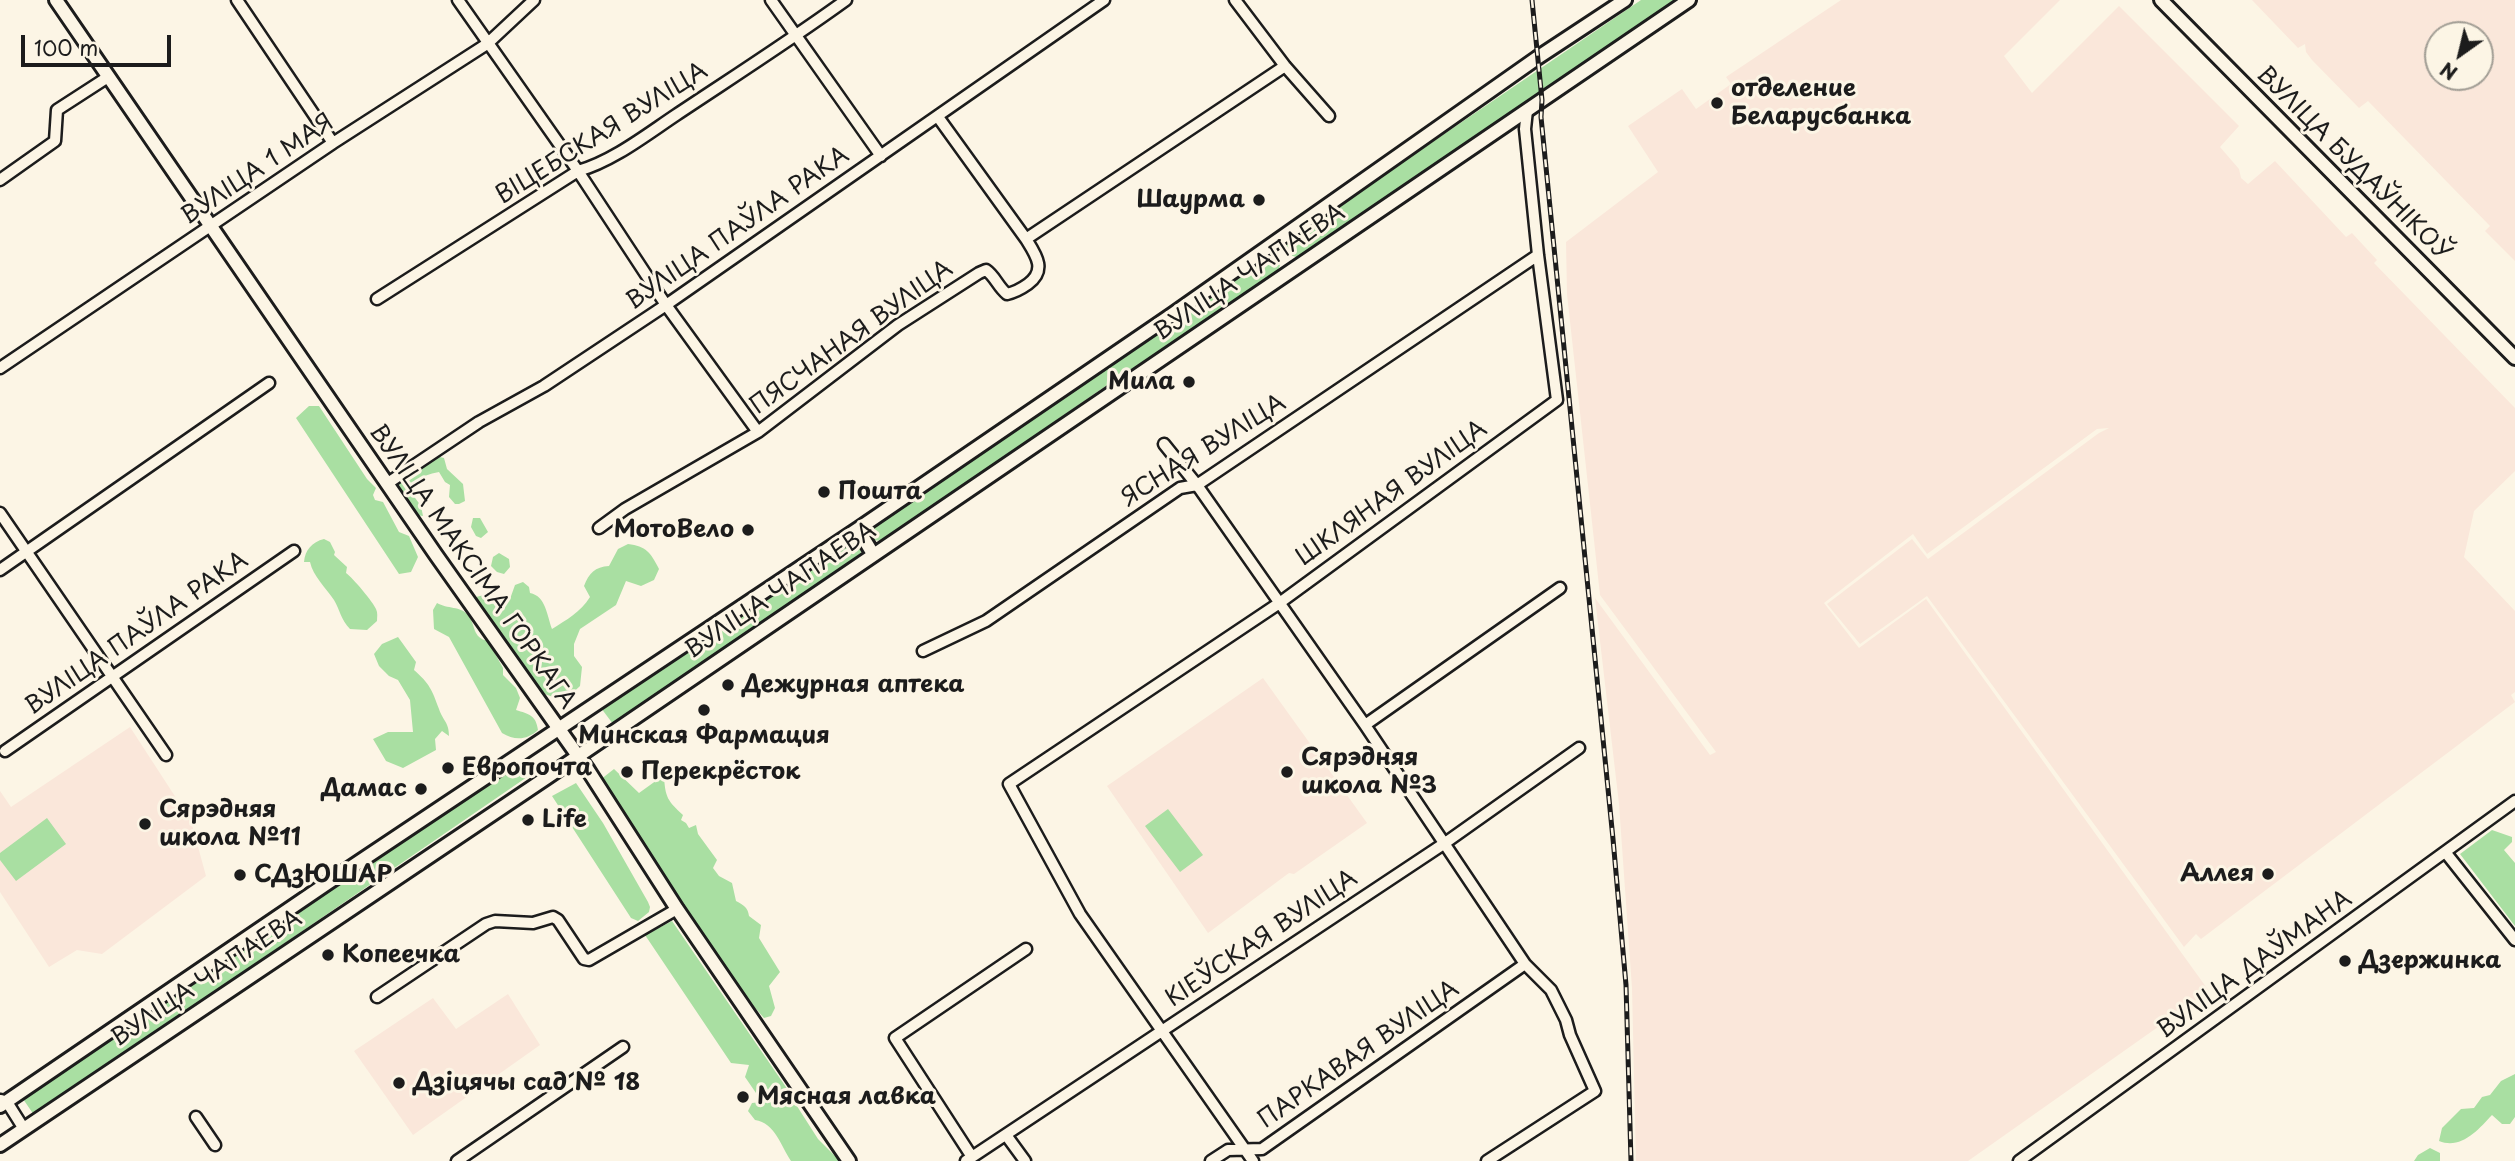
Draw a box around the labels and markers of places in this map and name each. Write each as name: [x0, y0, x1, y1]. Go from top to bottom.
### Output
place label: отделение Беларусбанка: [1731, 75, 1911, 131]
marker: отделение Беларусбанка: [1709, 95, 1725, 111]
place label: Шаурма: [1136, 186, 1245, 214]
marker: Шаурма: [1251, 192, 1267, 208]
place label: Мила: [1108, 368, 1175, 396]
marker: Мила: [1181, 374, 1197, 390]
place label: Пошта: [838, 478, 922, 506]
marker: Пошта: [816, 484, 832, 500]
place label: МотоВело: [614, 516, 734, 544]
marker: МотоВело: [740, 522, 756, 538]
place label: Дежурная аптека: [742, 671, 965, 699]
marker: Дежурная аптека: [720, 677, 736, 693]
marker: Минская Фармация: [696, 702, 712, 718]
place label: Минская Фармация: [578, 722, 830, 750]
place label: Сярэдняя школа №3: [1301, 744, 1437, 800]
place label: Европочта: [462, 754, 592, 782]
place label: Перекрёсток: [641, 758, 800, 786]
marker: Европочта: [440, 760, 456, 776]
marker: Перекрёсток: [619, 764, 635, 780]
marker: Сярэдняя школа №3: [1279, 764, 1295, 780]
place label: Дамас: [321, 775, 407, 803]
marker: Дамас: [413, 781, 429, 797]
place label: Сярэдняя школа №11: [159, 796, 301, 852]
place label: Life: [542, 806, 587, 834]
marker: Life: [520, 812, 536, 828]
marker: Сярэдняя школа №11: [137, 816, 153, 832]
place label: Аллея: [2180, 860, 2254, 888]
place label: СДзЮШАР: [254, 861, 392, 889]
marker: Аллея: [2260, 866, 2276, 882]
marker: СДзЮШАР: [232, 867, 248, 883]
place label: Копеечка: [342, 941, 460, 969]
marker: Копеечка: [320, 947, 336, 963]
place label: Дзержинка: [2359, 947, 2501, 975]
marker: Дзержинка: [2337, 953, 2353, 969]
place label: Дзіцячы сад № 18: [413, 1069, 640, 1097]
marker: Дзіцячы сад № 18: [391, 1075, 407, 1091]
place label: Мясная лавка: [757, 1083, 936, 1111]
marker: Мясная лавка: [735, 1089, 751, 1105]

